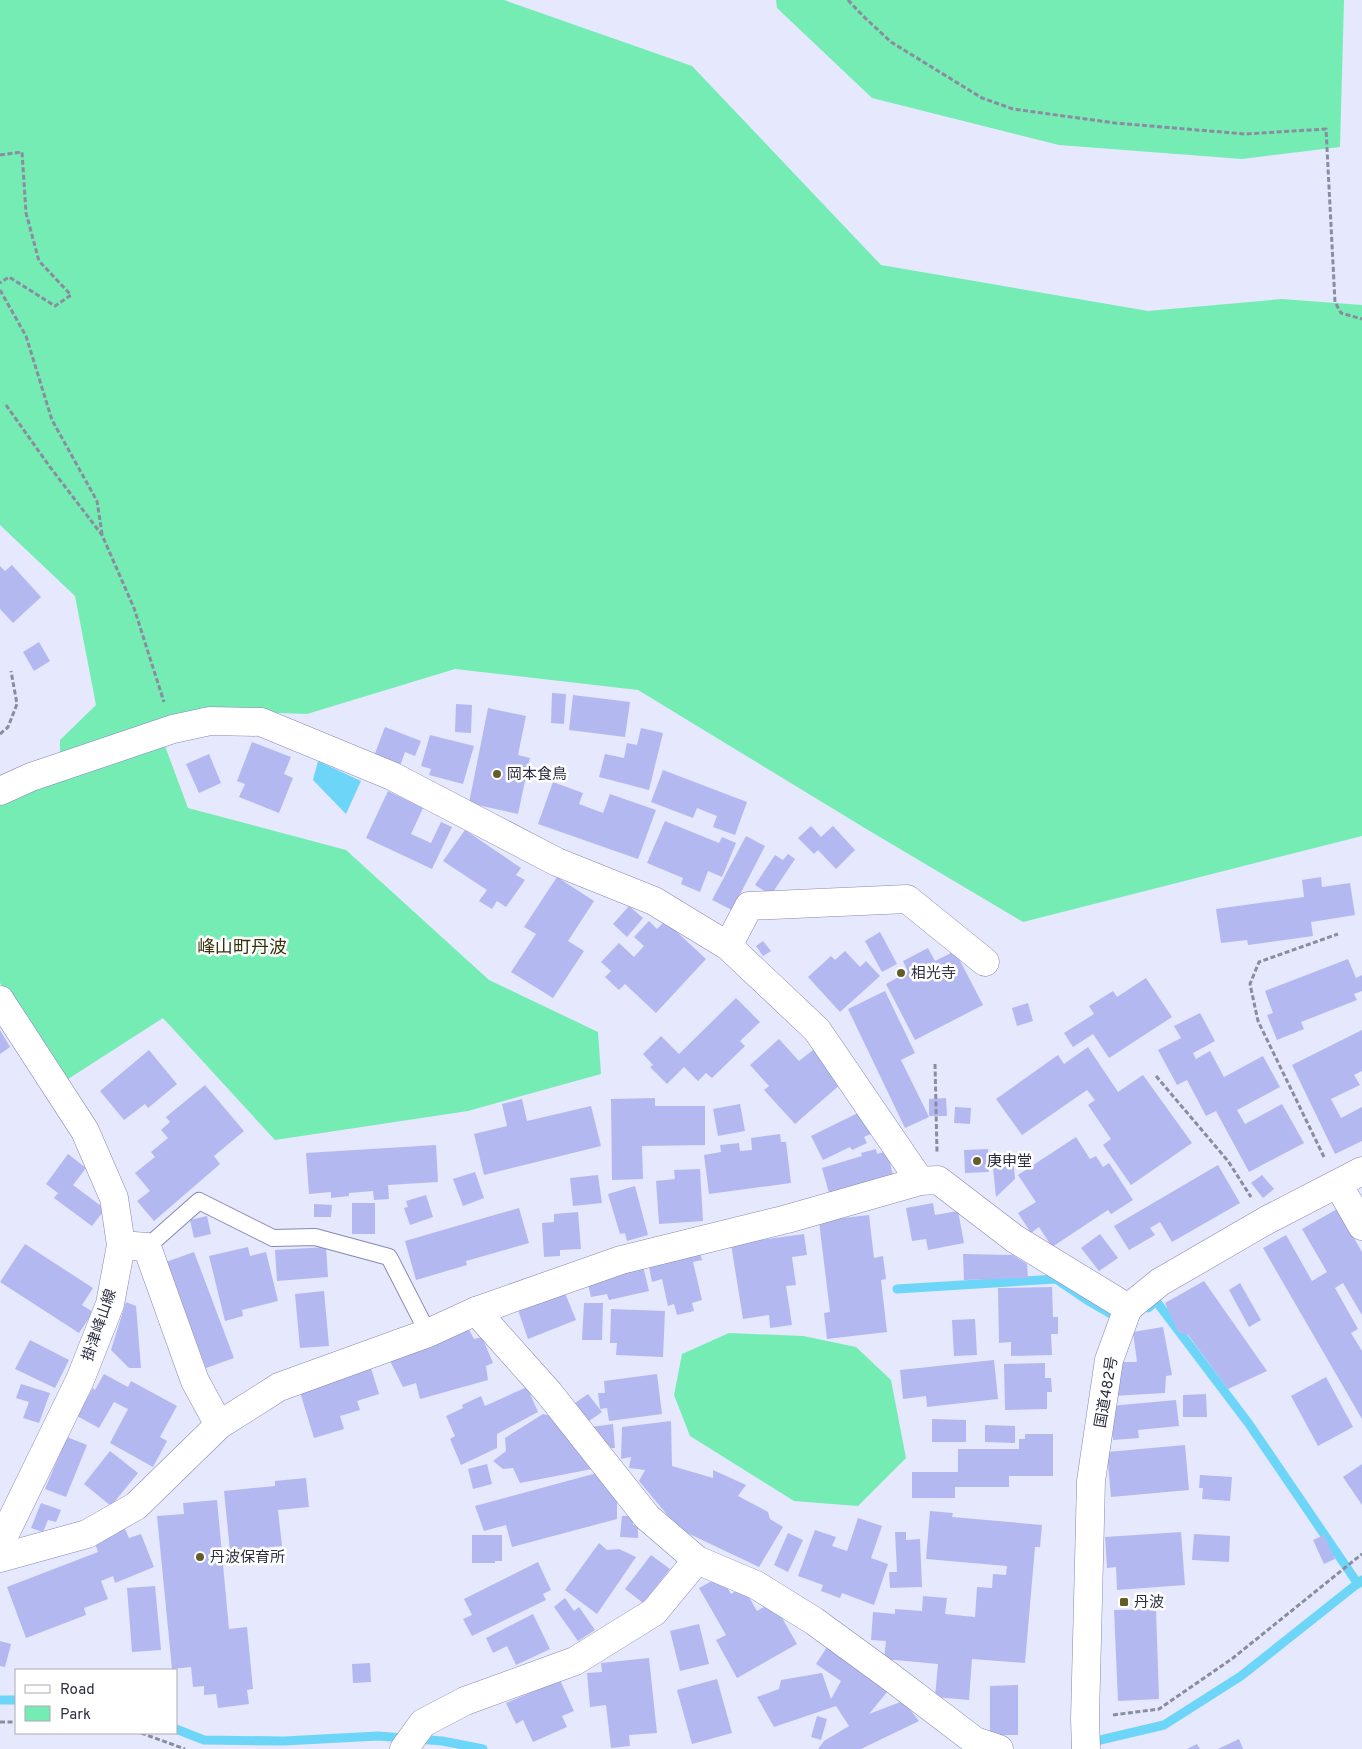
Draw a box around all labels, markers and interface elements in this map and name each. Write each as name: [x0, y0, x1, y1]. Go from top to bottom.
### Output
place label: 岡本食鳥: [507, 766, 567, 785]
marker: 岡本食鳥: [491, 768, 503, 780]
district label: 峰山町丹波: [197, 937, 287, 960]
place label: 相光寺: [911, 965, 956, 984]
marker: 相光寺: [895, 967, 907, 979]
place label: 庚申堂: [987, 1153, 1032, 1172]
marker: 庚申堂: [971, 1155, 983, 1167]
street label: 掛津峰山線: [78, 1287, 122, 1364]
street label: 国道482号: [1092, 1355, 1123, 1430]
place label: 丹波保育所: [210, 1549, 285, 1568]
marker: 丹波保育所: [194, 1551, 206, 1563]
place label: 丹波: [1134, 1594, 1164, 1613]
marker: 丹波: [1118, 1596, 1130, 1608]
legend: [15, 1669, 178, 1734]
text: Road: [60, 1681, 95, 1700]
text: Park: [60, 1706, 91, 1725]

